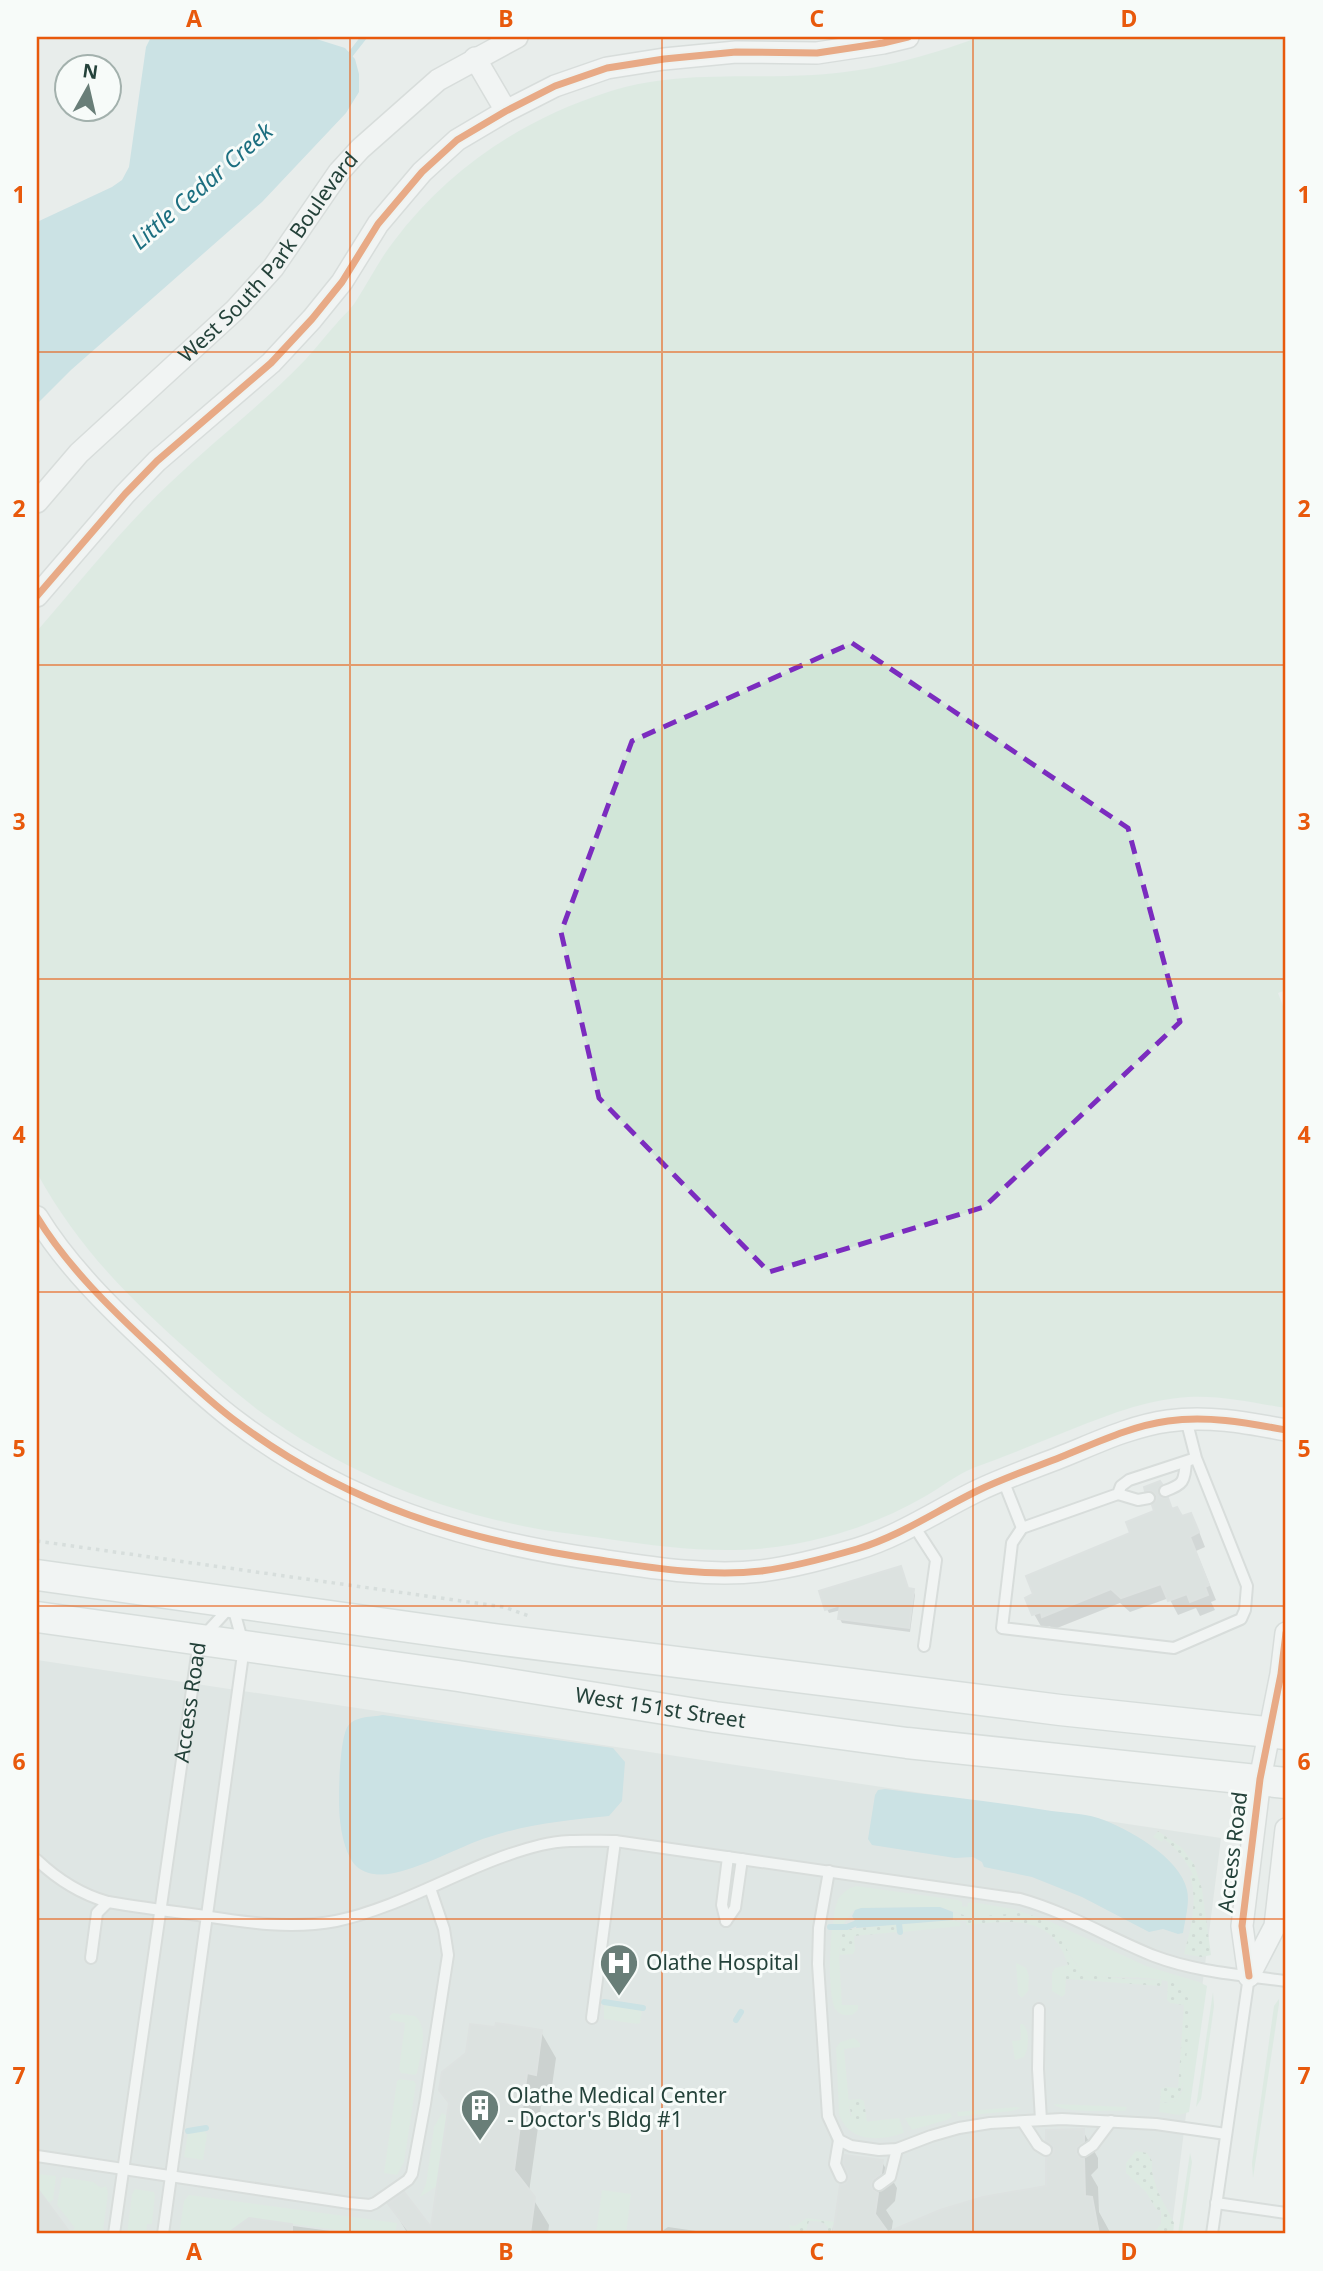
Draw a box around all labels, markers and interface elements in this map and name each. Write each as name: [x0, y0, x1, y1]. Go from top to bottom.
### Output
text: A: [186, 2, 202, 34]
text: B: [498, 2, 514, 34]
text: C: [810, 2, 825, 34]
text: D: [1121, 2, 1137, 34]
north arrow: [52, 52, 122, 122]
text: N: [81, 57, 100, 85]
water label: Little Cedar Creek: [123, 114, 280, 256]
street label: West South Park Boulevard: [172, 145, 364, 368]
text: 1: [12, 178, 26, 210]
text: 1: [1297, 178, 1311, 210]
text: 2: [12, 492, 26, 524]
text: 2: [1297, 492, 1311, 524]
text: 3: [12, 805, 26, 837]
text: 3: [1297, 805, 1311, 837]
text: 4: [12, 1118, 26, 1150]
text: 4: [1297, 1118, 1311, 1150]
text: 5: [12, 1432, 26, 1464]
text: 5: [1297, 1432, 1311, 1464]
street label: Access Road: [167, 1640, 212, 1764]
street label: West 151st Street: [573, 1680, 748, 1734]
text: 6: [12, 1745, 26, 1777]
text: 6: [1297, 1745, 1311, 1777]
street label: Access Road: [1211, 1790, 1253, 1914]
hospital icon: Olathe Hospital: [598, 1942, 640, 1997]
place label: Olathe Hospital: [646, 1948, 799, 1976]
text: 7: [12, 2059, 26, 2091]
text: 7: [1297, 2059, 1311, 2091]
place label: Olathe Medical Center - Doctor's Bldg #1: [507, 2081, 727, 2133]
building icon: Olathe Medical Center - Doctor's Bldg #1: [459, 2087, 501, 2142]
text: A: [186, 2235, 202, 2267]
text: B: [498, 2235, 514, 2267]
text: C: [810, 2235, 825, 2267]
text: D: [1121, 2235, 1137, 2267]

